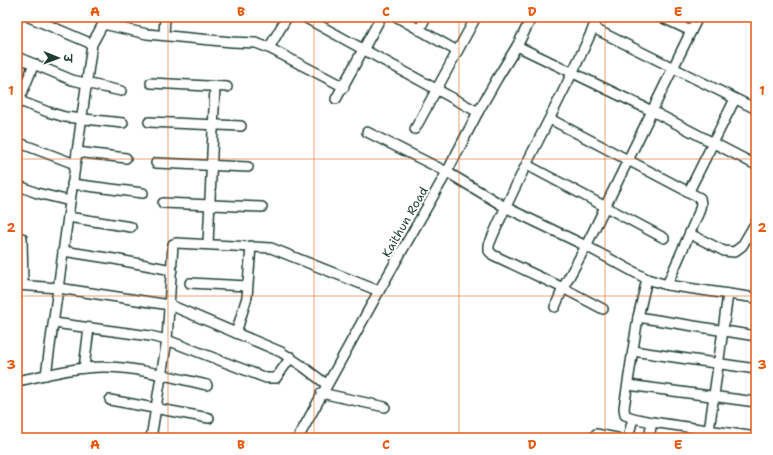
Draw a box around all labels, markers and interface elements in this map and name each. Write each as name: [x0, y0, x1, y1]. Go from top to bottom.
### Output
text: A: [90, 3, 100, 20]
text: B: [237, 3, 245, 20]
text: C: [382, 3, 390, 20]
text: D: [527, 3, 537, 20]
text: E: [674, 3, 683, 20]
north arrow: [38, 38, 78, 78]
text: उ: [60, 53, 75, 64]
text: 1: [8, 82, 14, 99]
text: 1: [759, 82, 765, 99]
street label: Kaithun Road: [378, 183, 432, 260]
text: 2: [6, 219, 16, 236]
text: 2: [757, 219, 767, 236]
text: 3: [6, 356, 16, 373]
text: 3: [757, 356, 767, 373]
text: A: [90, 436, 100, 453]
text: B: [237, 436, 245, 453]
text: C: [382, 436, 390, 453]
text: D: [527, 436, 537, 453]
text: E: [674, 436, 683, 453]

